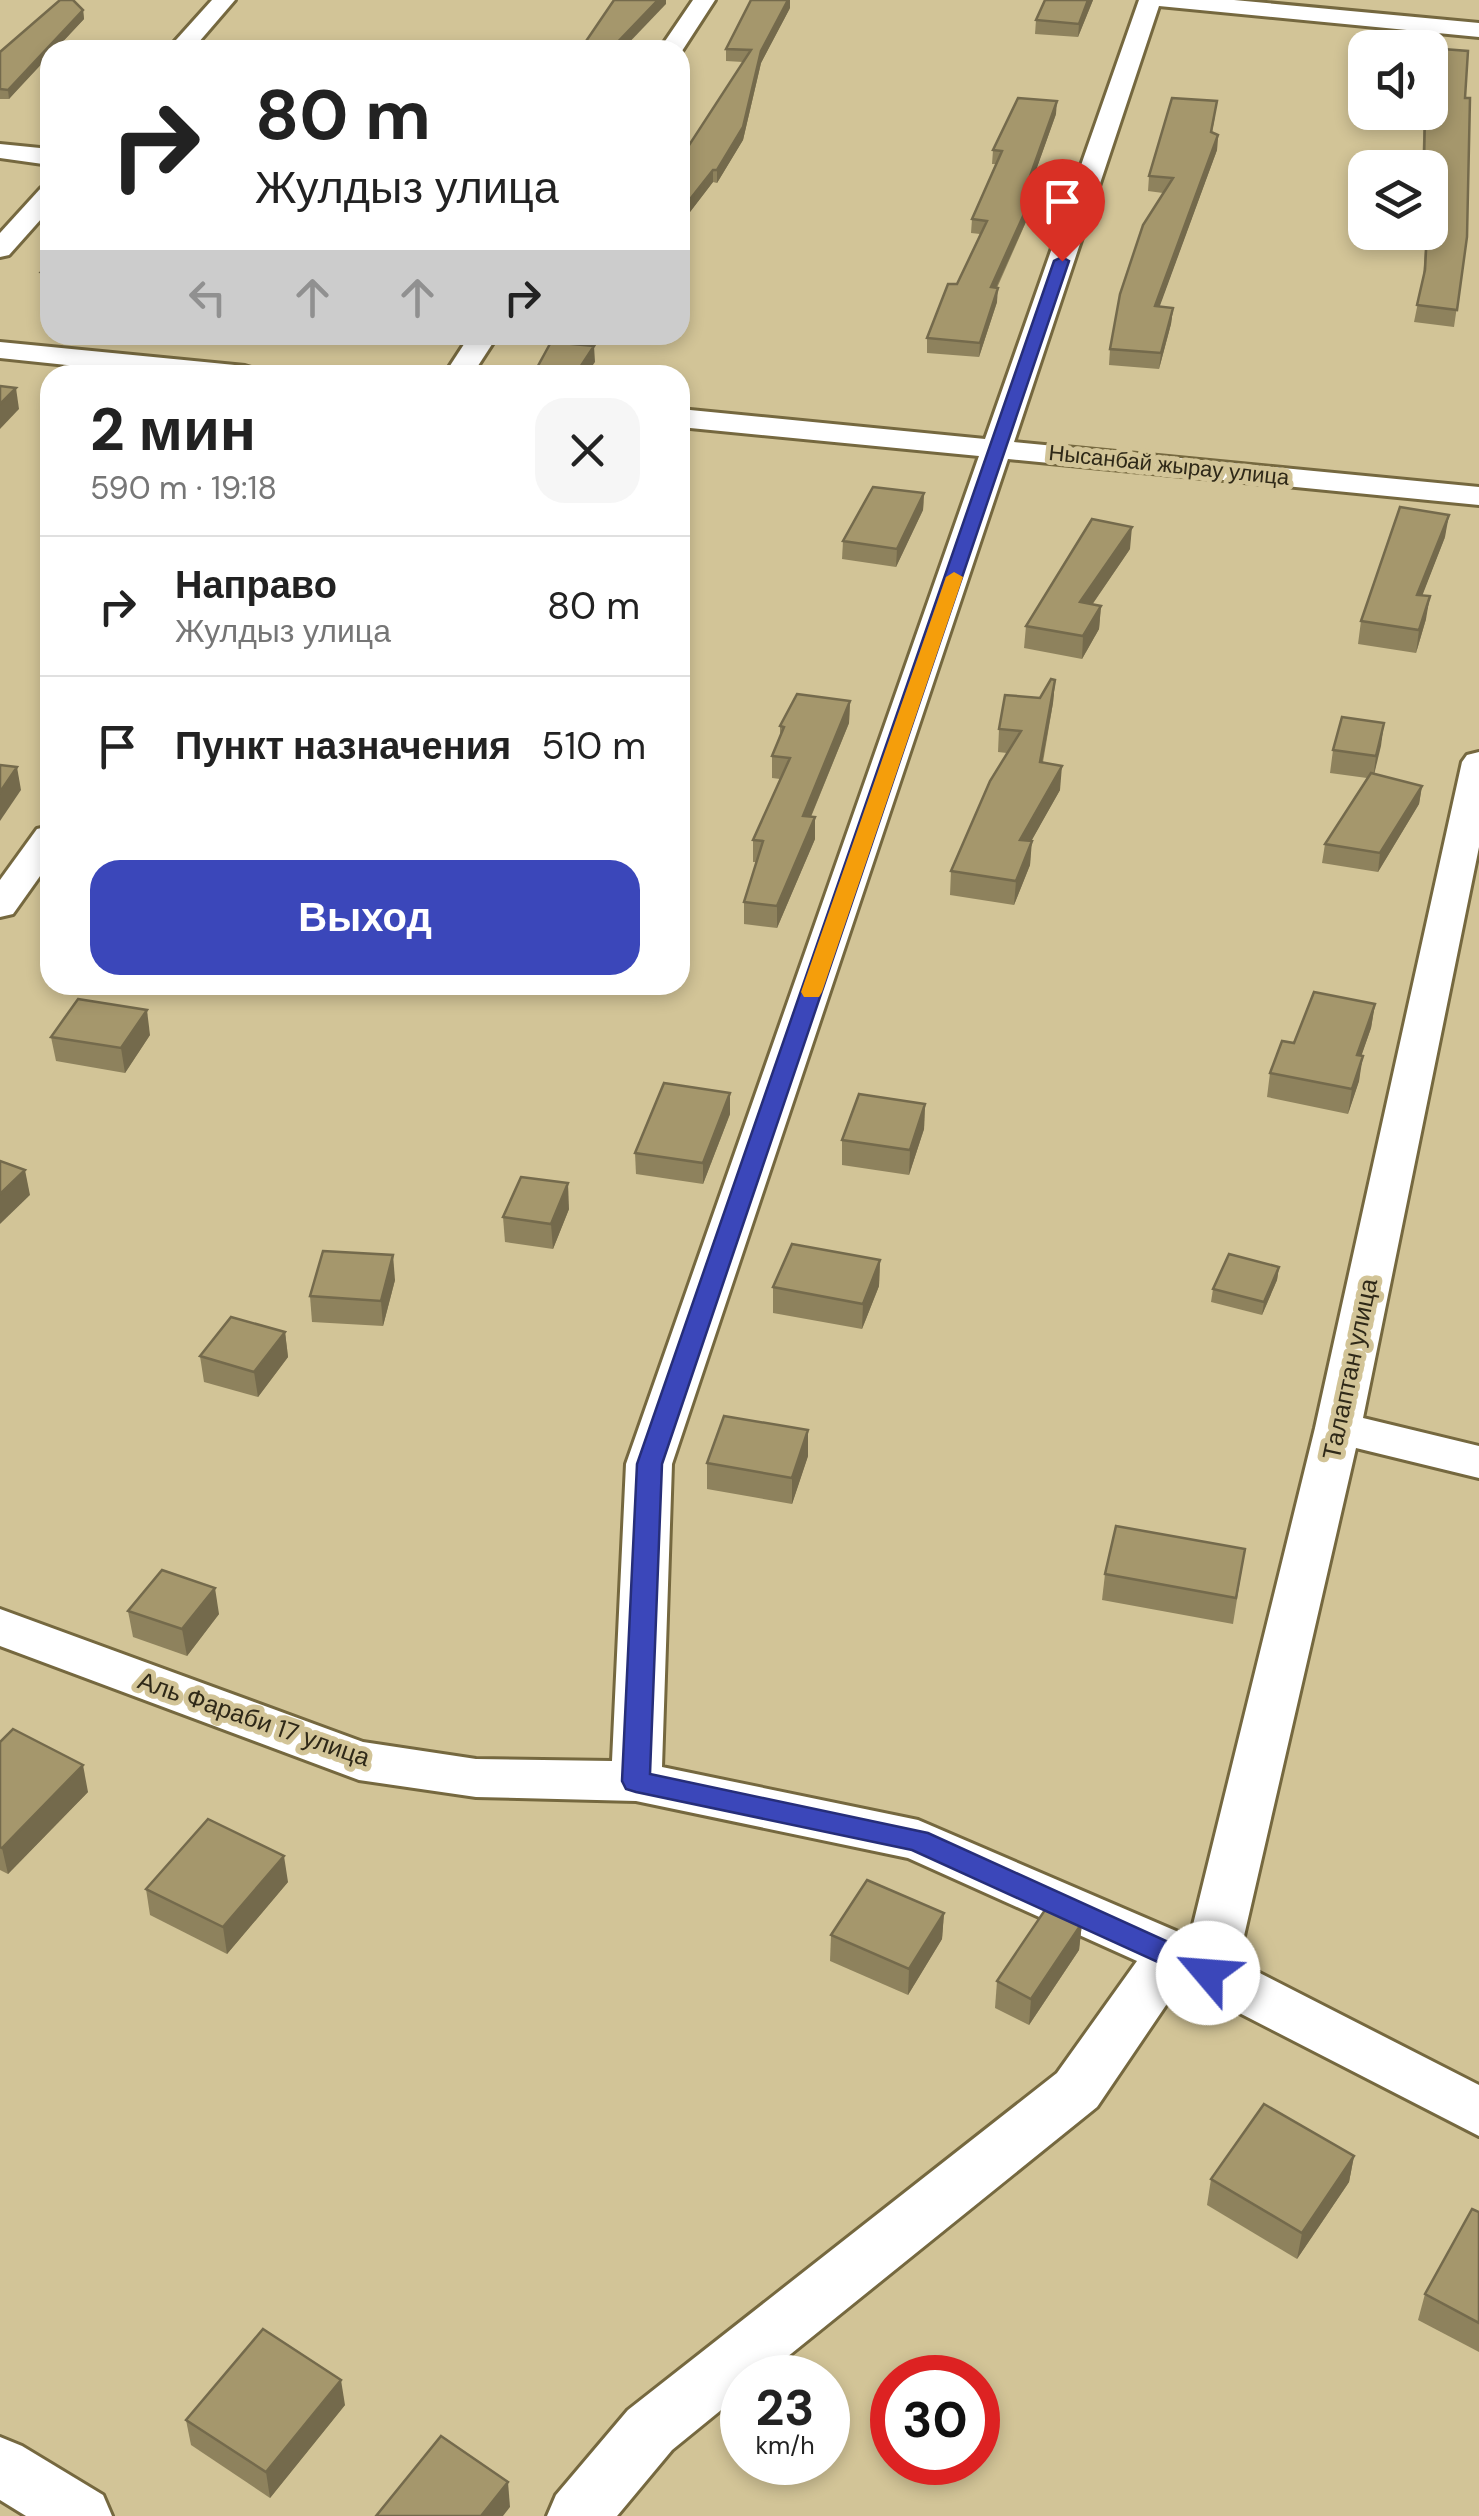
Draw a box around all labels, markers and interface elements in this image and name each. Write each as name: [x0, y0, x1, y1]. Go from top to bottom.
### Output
map controls: [1348, 30, 1448, 250]
button: sound: [1348, 30, 1448, 130]
text: 80 m: [255, 70, 431, 161]
icon: right: [90, 80, 220, 210]
button: layers: [1348, 150, 1448, 250]
text: Жулдыз улица: [255, 158, 559, 217]
pin: [1020, 159, 1105, 262]
icon: arrive: [1035, 174, 1090, 229]
icon: left: [180, 270, 235, 325]
icon: ahead: [285, 270, 340, 325]
icon: ahead: [390, 270, 445, 325]
icon: right: [495, 270, 550, 325]
text: 2 мин: [90, 390, 256, 469]
button: close: [535, 398, 640, 503]
street label: Нысанбай жырау улица: [1047, 438, 1291, 492]
text: 590 m · 19:18: [90, 467, 277, 509]
text: Направо: [175, 560, 337, 610]
icon: right: [90, 579, 145, 634]
text: 80 m: [547, 581, 640, 631]
text: Жулдыз улица: [175, 610, 391, 652]
icon: arrive: [90, 719, 145, 774]
text: Пункт назначения: [175, 721, 511, 771]
text: 510 m: [541, 721, 646, 771]
button: Выход: [90, 860, 640, 975]
street label: Талаптан улица: [1315, 1275, 1385, 1463]
street label: Аль Фараби 17 улица: [134, 1664, 374, 1774]
position arrow: [1156, 1921, 1260, 2025]
speed limit sign: 30: [870, 2355, 1000, 2485]
text: 23: [756, 2375, 815, 2441]
text: km/h: [755, 2429, 815, 2462]

